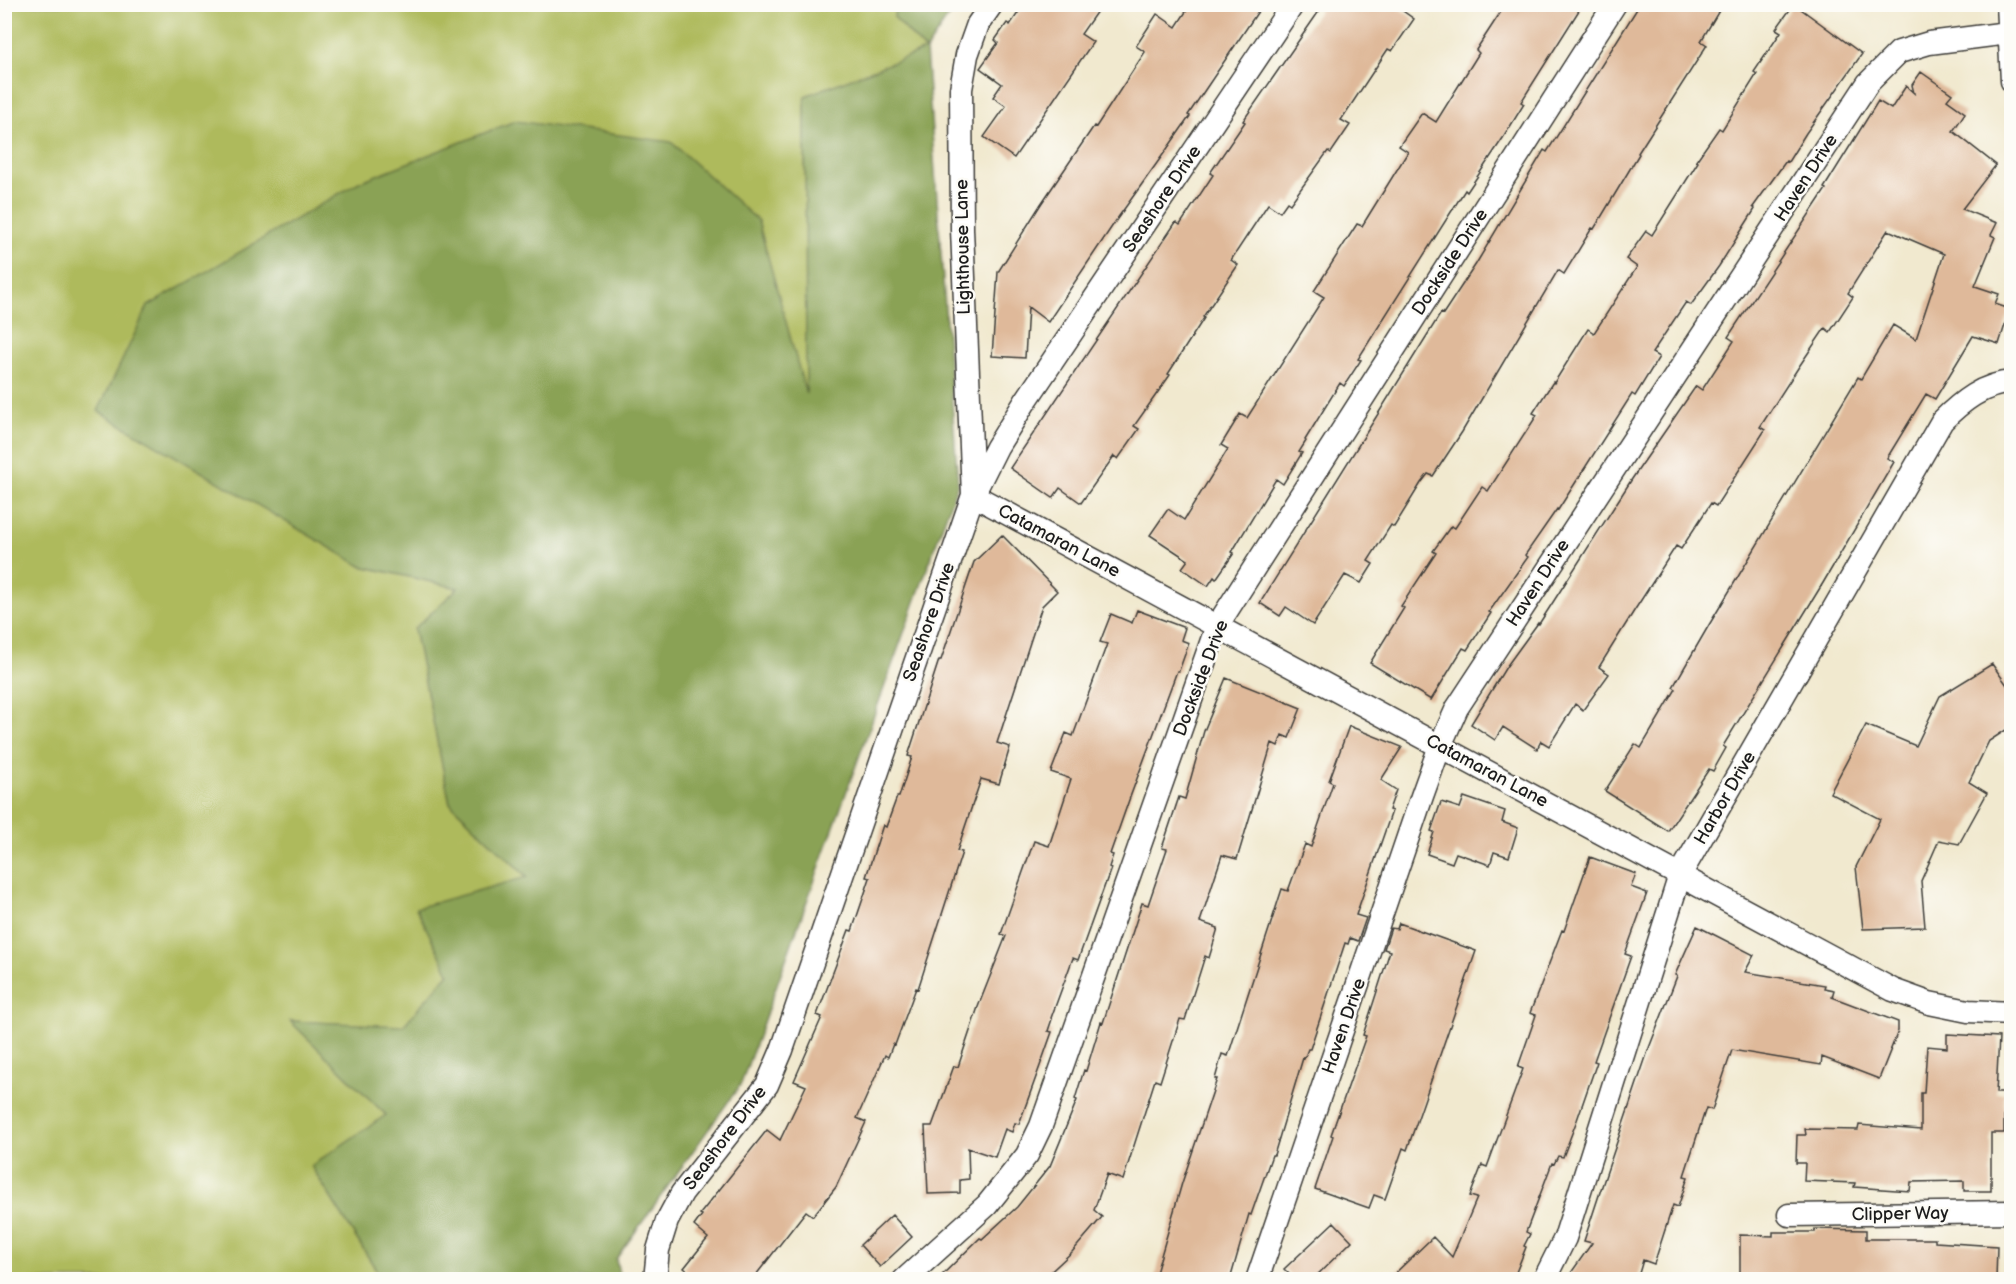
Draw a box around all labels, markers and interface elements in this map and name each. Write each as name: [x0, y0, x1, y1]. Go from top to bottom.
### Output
street label: Haven Drive: [1770, 130, 1842, 226]
street label: Seashore Drive: [1118, 141, 1206, 257]
street label: Lighthouse Lane: [951, 179, 975, 315]
street label: Dockside Drive: [1408, 205, 1492, 319]
street label: Catamaran Lane: [994, 500, 1124, 582]
street label: Haven Drive: [1502, 535, 1574, 631]
street label: Seashore Drive: [899, 559, 959, 684]
street label: Dockside Drive: [1169, 617, 1233, 739]
street label: Catamaran Lane: [1422, 730, 1552, 812]
street label: Harbor Drive: [1690, 747, 1760, 848]
street label: Haven Drive: [1318, 975, 1370, 1077]
street label: Seashore Drive: [679, 1082, 771, 1194]
street label: Clipper Way: [1851, 1203, 1950, 1225]

